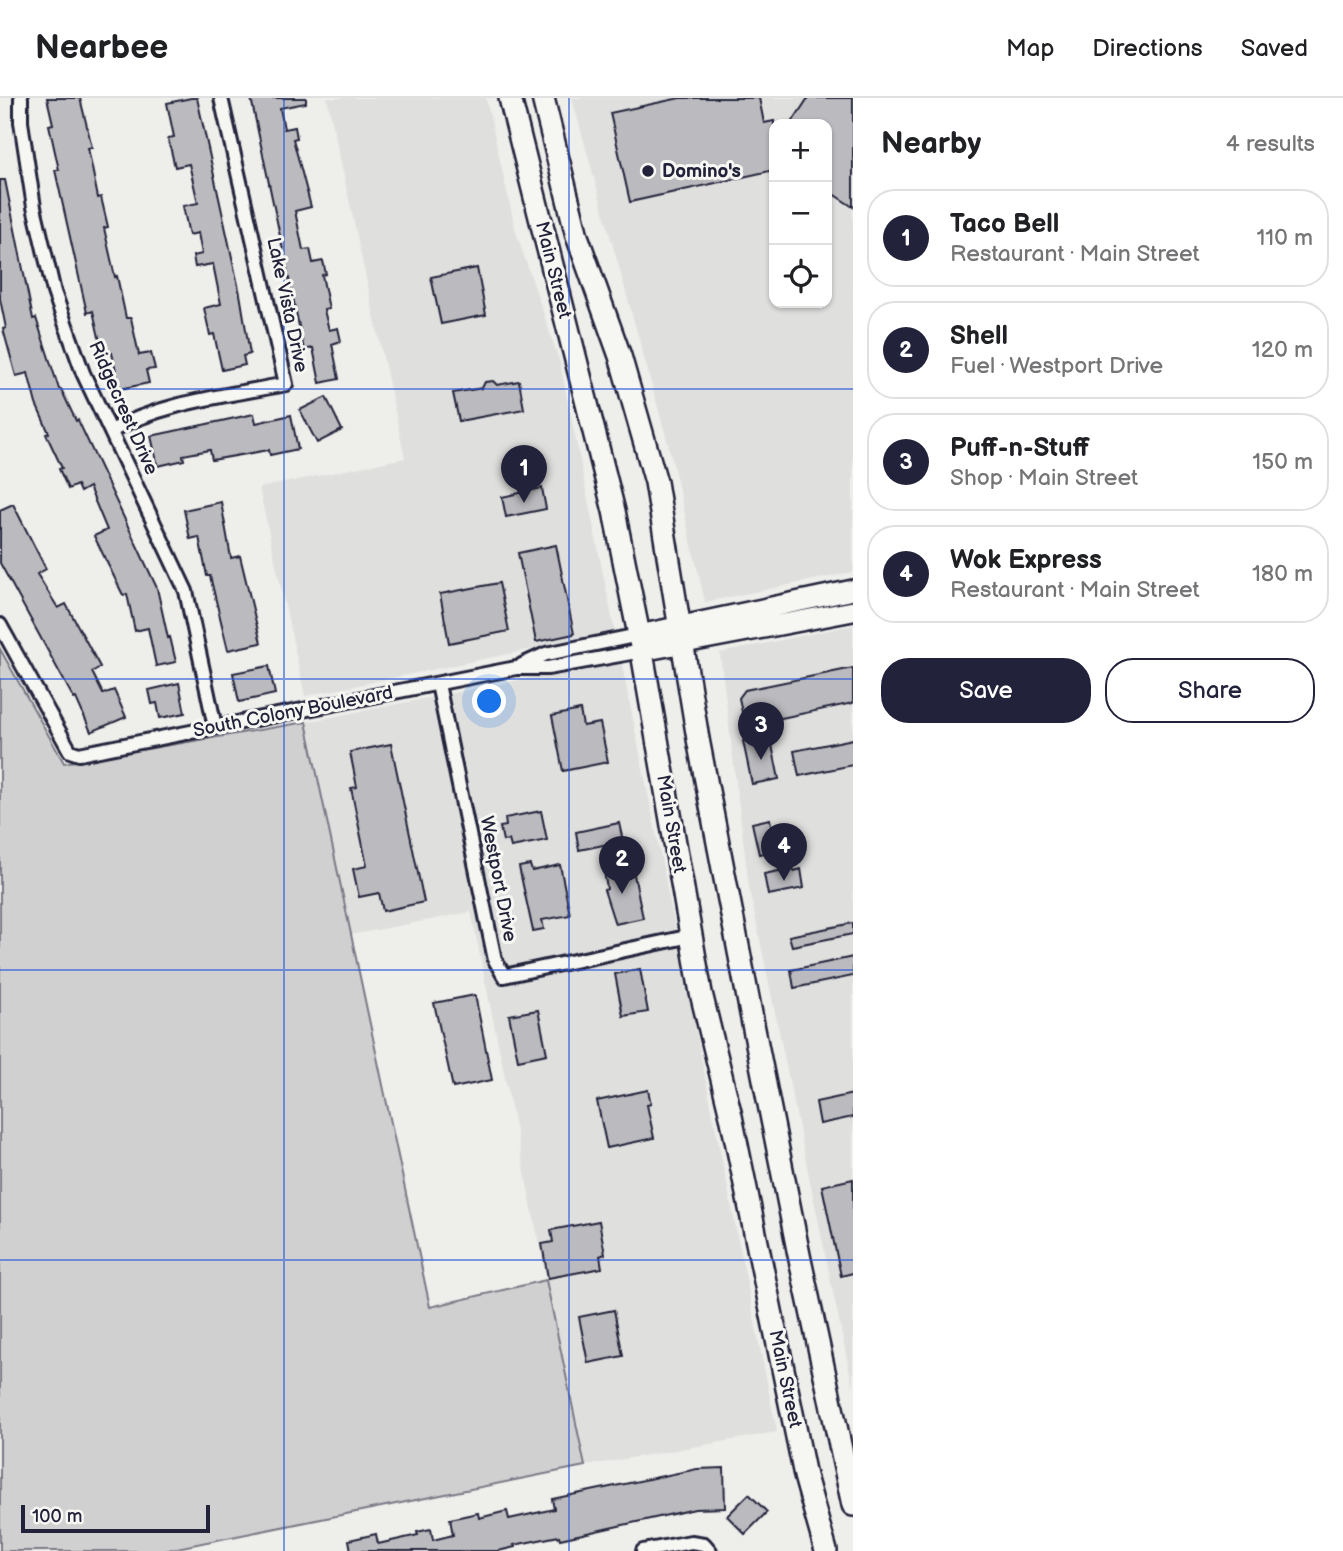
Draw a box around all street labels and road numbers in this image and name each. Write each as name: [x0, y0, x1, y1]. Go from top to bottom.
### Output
street label: Main Street: [530, 219, 576, 321]
street label: Lake Vista Drive: [261, 235, 313, 375]
street label: Ridgecrest Drive: [83, 338, 163, 478]
street label: South Colony Boulevard: [191, 681, 395, 743]
street label: Main Street: [651, 773, 691, 875]
street label: Westport Drive: [475, 814, 521, 944]
street label: Main Street: [763, 1328, 807, 1430]

